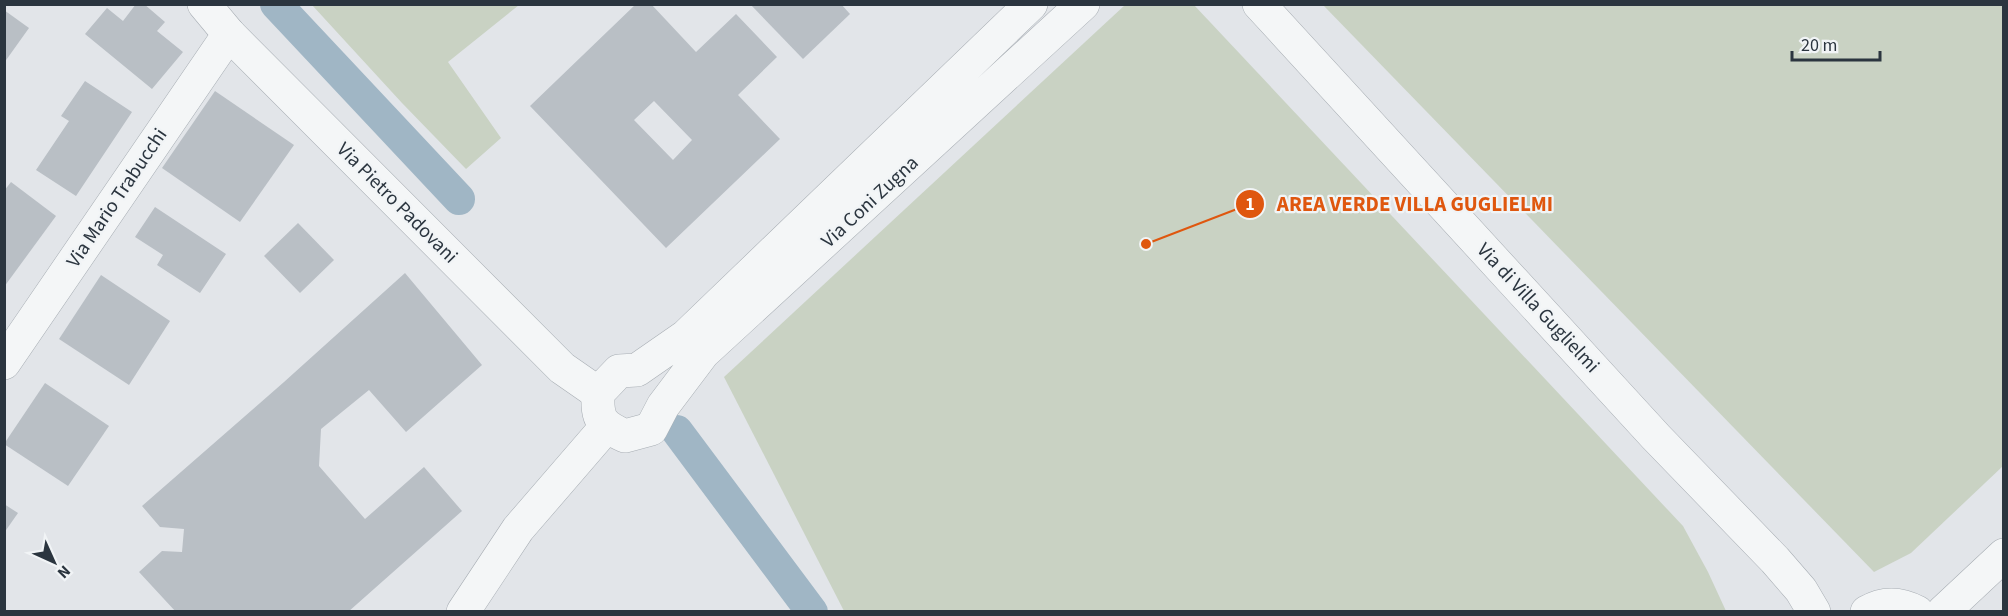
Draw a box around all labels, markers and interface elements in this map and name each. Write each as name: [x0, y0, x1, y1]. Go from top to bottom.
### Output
scale bar: [1792, 24, 1880, 62]
text: 20 m: [1801, 33, 1837, 58]
street label: Via Mario Trabucchi: [60, 123, 174, 273]
street label: Via Pietro Padovani: [330, 136, 464, 270]
street label: Via Coni Zugna: [815, 150, 925, 254]
callout: AREA VERDE VILLA GUGLIELMI: [1235, 184, 1565, 223]
text: AREA VERDE VILLA GUGLIELMI: [1276, 189, 1553, 219]
text: 1: [1245, 192, 1255, 217]
street label: Via di Villa Guglielmi: [1470, 237, 1606, 379]
north arrow: [24, 532, 84, 592]
text: N: [52, 560, 75, 583]

